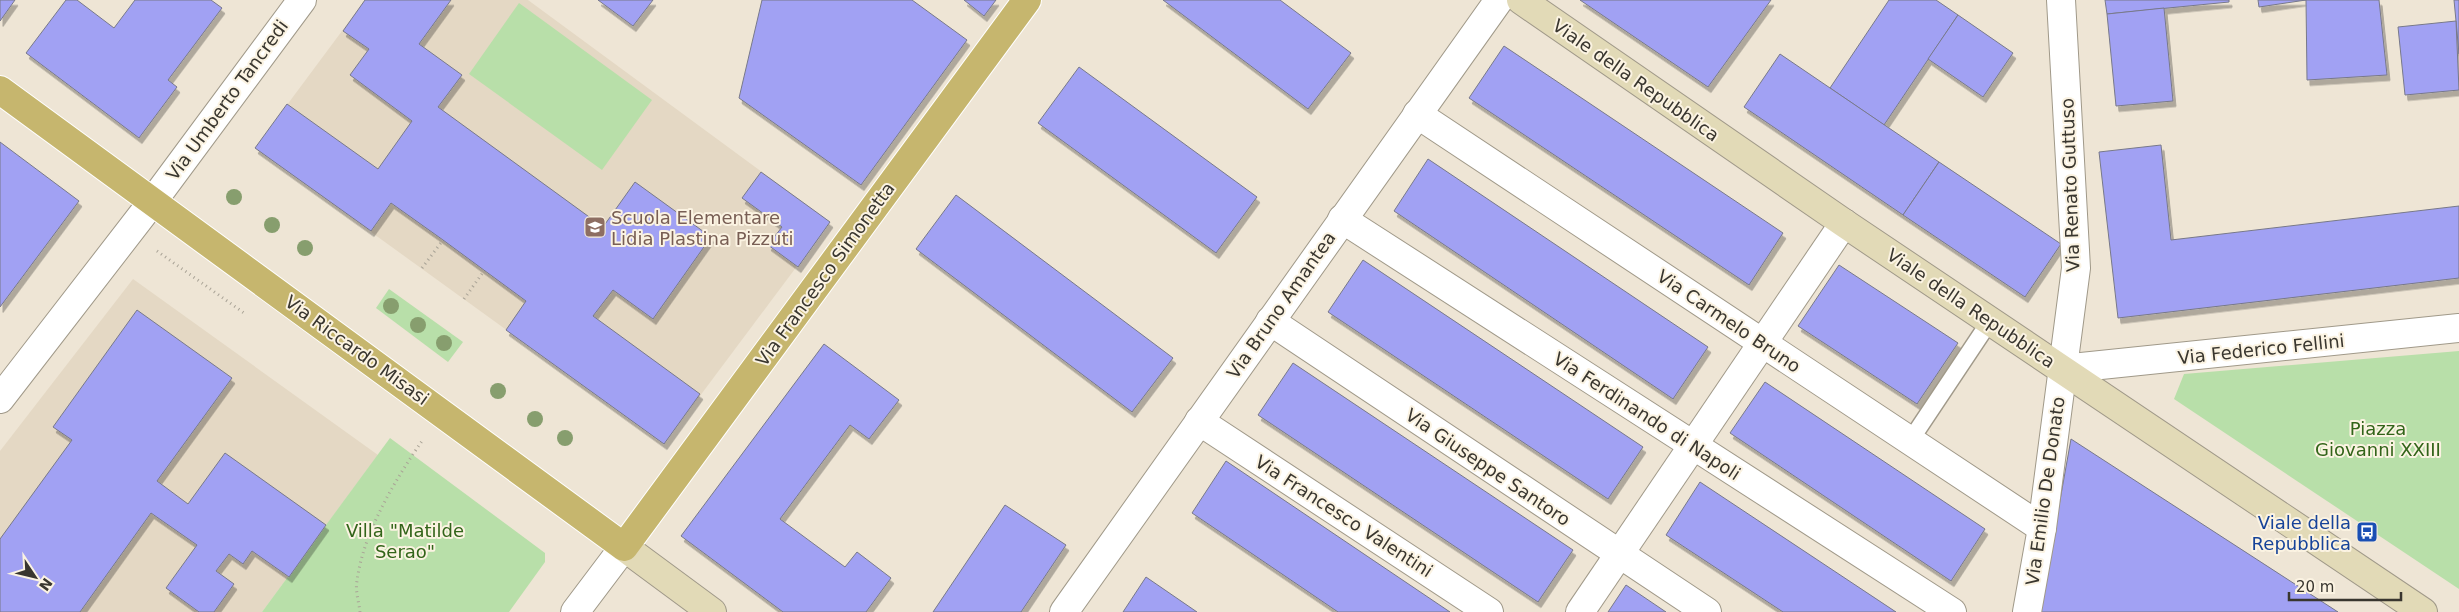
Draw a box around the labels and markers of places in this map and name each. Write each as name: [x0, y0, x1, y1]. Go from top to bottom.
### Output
place label: Scuola Elementare Lidia Plastina Pizzuti: [611, 207, 794, 249]
school or university icon: Scuola Elementare Lidia Plastina Pizzuti: [583, 215, 607, 239]
place label: Viale della Repubblica: [2252, 512, 2351, 554]
bus stop icon: Viale della Repubblica: [2355, 520, 2379, 544]

